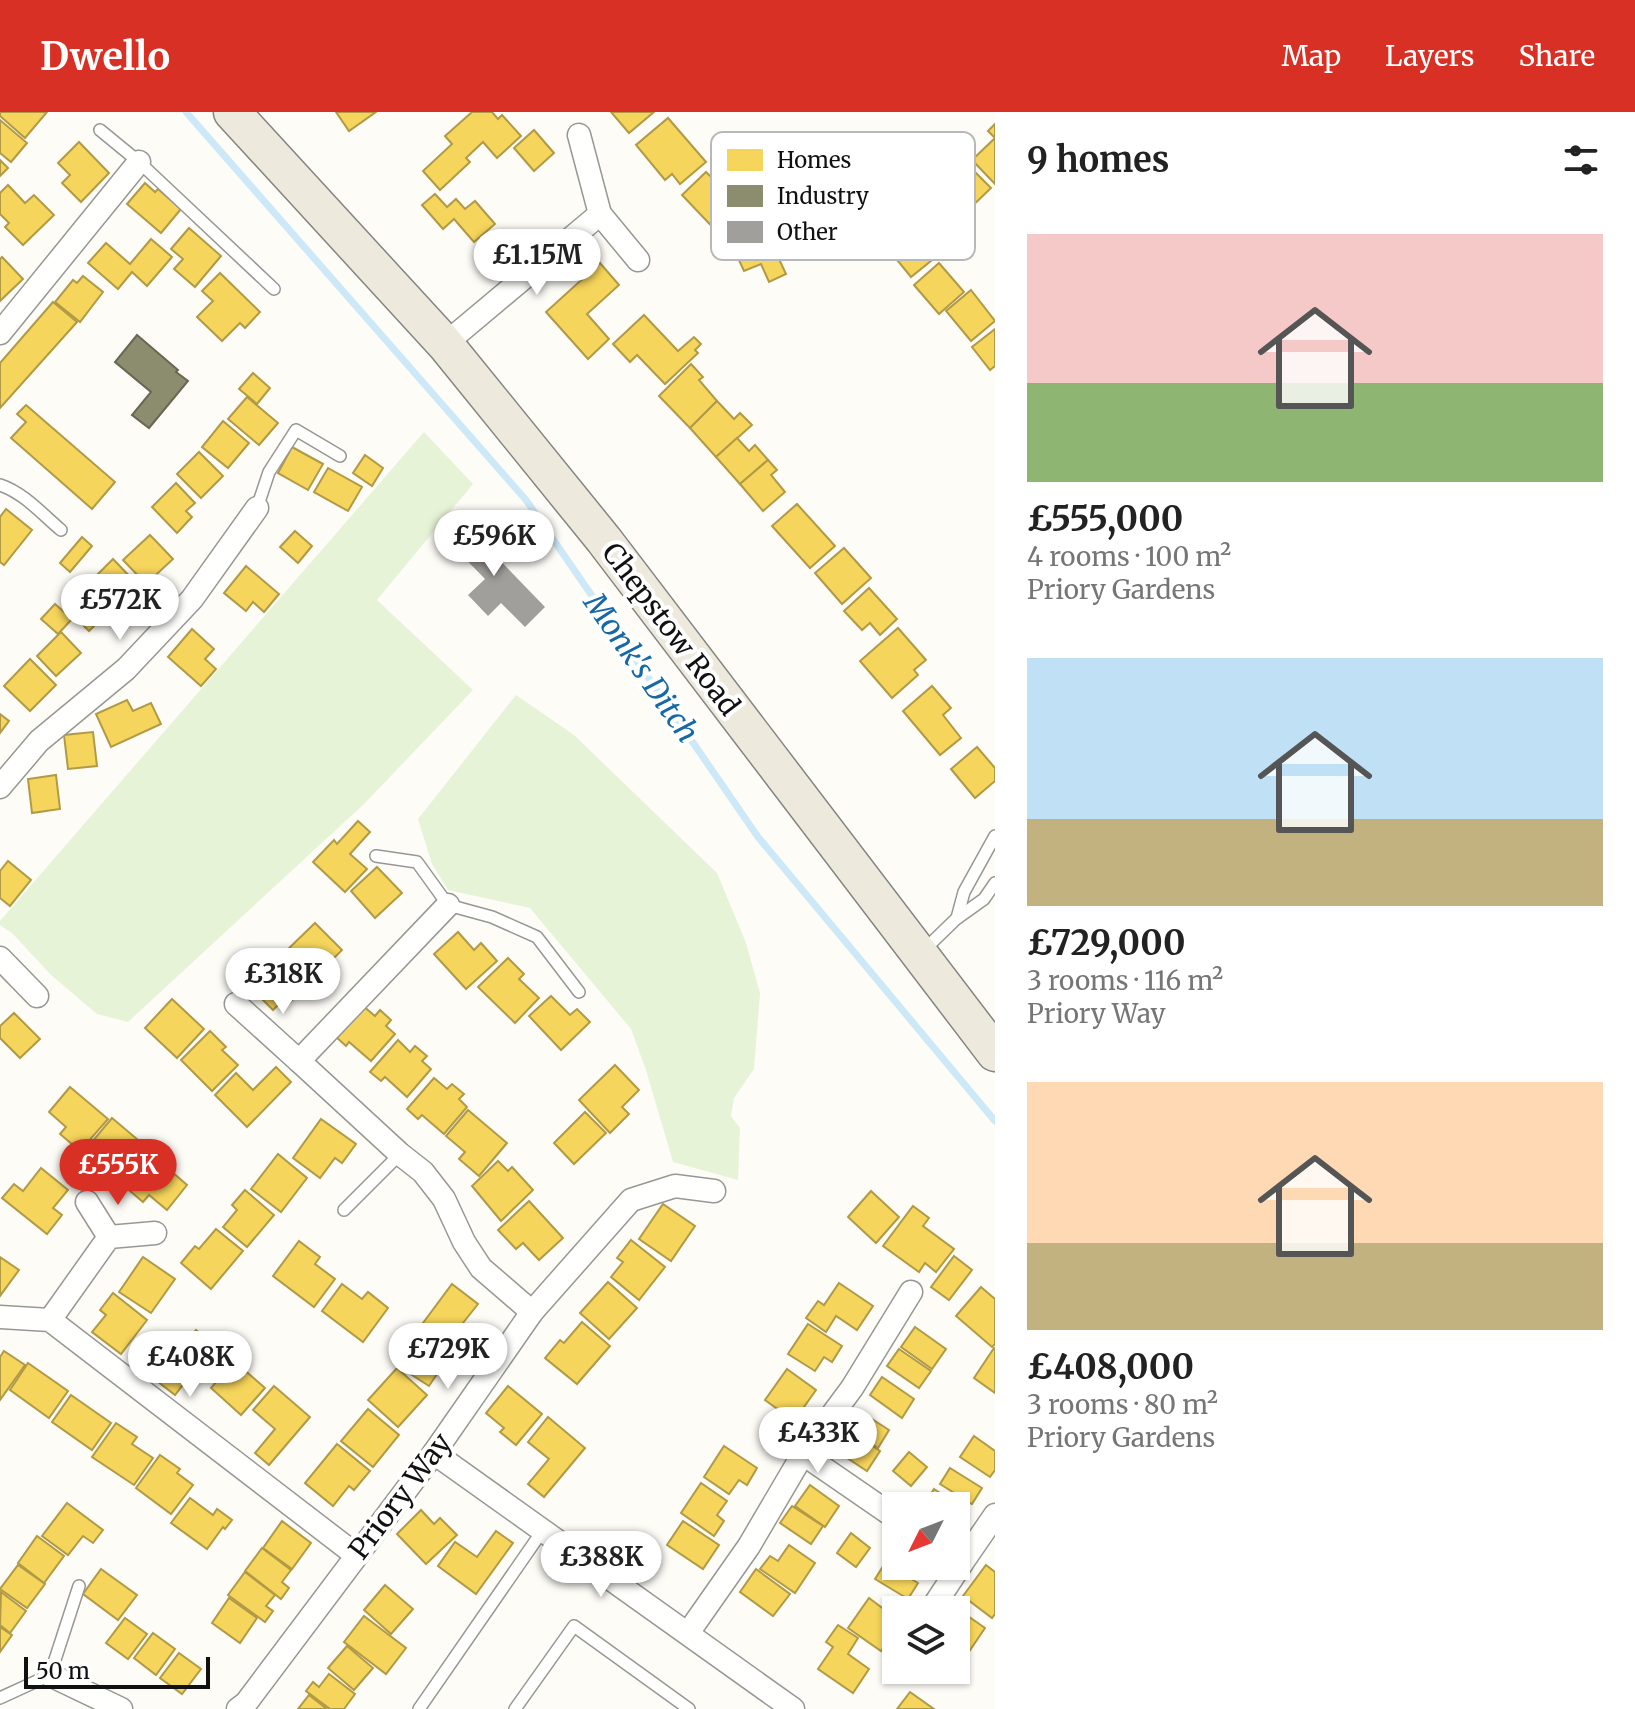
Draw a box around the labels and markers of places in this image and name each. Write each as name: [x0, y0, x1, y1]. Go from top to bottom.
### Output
pin: £1.15M: [472, 229, 602, 297]
pin: £596K: [438, 510, 550, 578]
pin: £572K: [64, 574, 176, 642]
pin: £318K: [227, 948, 339, 1016]
pin: £555K: [62, 1139, 174, 1207]
pin: £729K: [392, 1323, 504, 1391]
pin: £408K: [134, 1331, 246, 1399]
pin: £433K: [762, 1407, 874, 1475]
pin: £388K: [545, 1531, 657, 1599]

